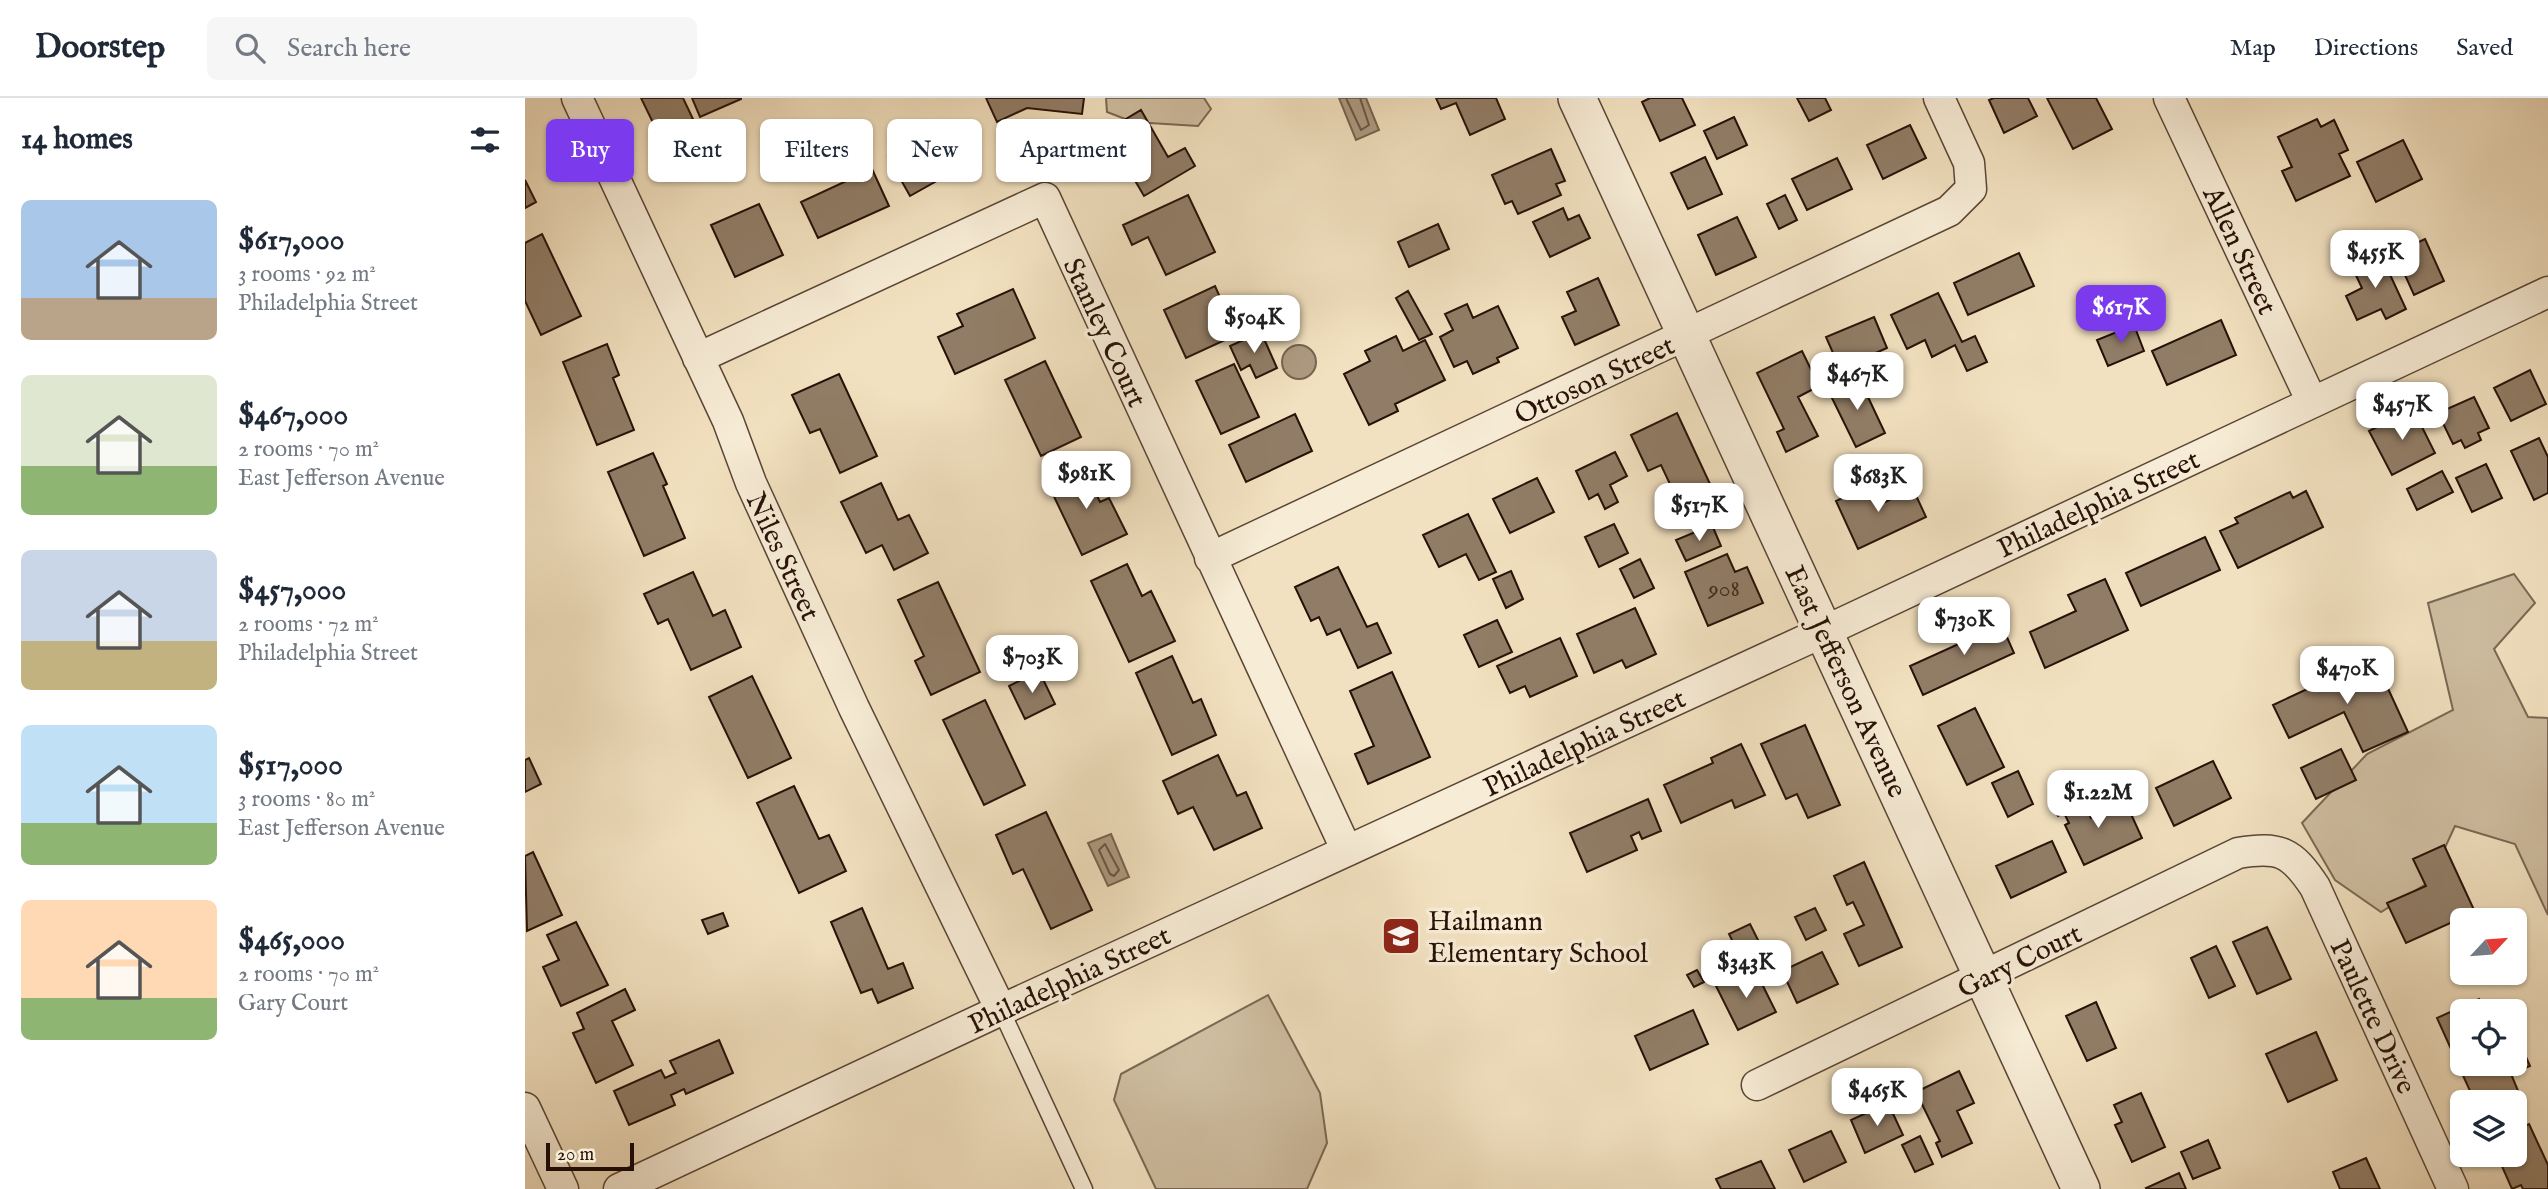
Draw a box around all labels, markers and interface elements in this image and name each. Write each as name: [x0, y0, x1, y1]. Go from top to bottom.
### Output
search box: [207, 17, 697, 80]
text: Doorstep: [35, 27, 165, 69]
icon: search: [231, 29, 269, 67]
text: Search here: [287, 32, 411, 65]
text: Map: [2230, 33, 2276, 64]
text: Directions: [2314, 33, 2418, 64]
text: Saved: [2456, 33, 2513, 64]
chip: Buy: [546, 119, 634, 182]
chip: Rent: [648, 119, 746, 182]
chip: Filters: [760, 119, 873, 182]
chip: New: [887, 119, 982, 182]
chip: Apartment: [996, 119, 1151, 182]
text: 14 homes: [21, 121, 133, 159]
icon: filters: [466, 121, 504, 159]
street label: Allen Street: [2193, 180, 2284, 321]
text: $617,000: [238, 222, 345, 260]
icon: home: [77, 228, 161, 312]
pin: $455K: [2326, 230, 2424, 290]
text: $455K: [2346, 238, 2404, 267]
street label: Stanley Court: [1054, 253, 1154, 414]
text: 3 rooms · 92 m²: [238, 260, 376, 289]
pin: $617K: [2072, 286, 2170, 345]
text: Philadelphia Street: [238, 289, 418, 318]
text: $617K: [2092, 293, 2150, 322]
pin: $504K: [1205, 296, 1303, 355]
text: $504K: [1224, 303, 1284, 332]
street label: Ottoson Street: [1509, 329, 1681, 434]
pin: $467K: [1808, 352, 1906, 412]
text: $467K: [1826, 360, 1888, 389]
pin: $457K: [2353, 382, 2451, 442]
text: $457K: [2372, 390, 2432, 419]
text: $467,000: [238, 397, 348, 435]
icon: home: [77, 403, 161, 487]
text: 2 rooms · 70 m²: [238, 435, 379, 464]
street label: Philadelphia Street: [1992, 443, 2206, 567]
pin: $981K: [1037, 452, 1135, 511]
pin: $683K: [1829, 454, 1927, 514]
text: $981K: [1058, 459, 1115, 488]
text: $683K: [1850, 462, 1906, 491]
text: East Jefferson Avenue: [238, 464, 445, 493]
pin: $517K: [1650, 484, 1748, 543]
street label: Niles Street: [737, 487, 827, 627]
text: $517K: [1670, 491, 1728, 520]
street label: East Jefferson Avenue: [1776, 561, 1914, 804]
text: $457,000: [238, 572, 346, 610]
house number: 908: [1707, 574, 1740, 605]
icon: home: [77, 578, 161, 662]
pin: $730K: [1915, 598, 2013, 657]
text: $730K: [1934, 605, 1994, 634]
text: 2 rooms · 72 m²: [238, 610, 379, 639]
pin: $703K: [983, 636, 1081, 695]
text: Philadelphia Street: [238, 639, 418, 668]
text: $703K: [1002, 643, 1062, 672]
pin: $470K: [2298, 646, 2396, 706]
text: $470K: [2316, 654, 2378, 683]
street label: Philadelphia Street: [1478, 682, 1692, 806]
text: $517,000: [238, 747, 343, 785]
icon: home: [77, 753, 161, 837]
pin: $1.22M: [2041, 770, 2155, 830]
text: $1.22M: [2063, 778, 2133, 807]
text: 3 rooms · 80 m²: [238, 785, 375, 814]
text: East Jefferson Avenue: [238, 814, 445, 843]
place label: Hailmann Elementary School: [1428, 905, 1648, 972]
north arrow: [2450, 908, 2527, 985]
map controls: [2450, 908, 2527, 1167]
school or university icon: Hailmann Elementary School: [1380, 915, 1422, 957]
street label: Gary Court: [1952, 917, 2088, 1007]
street label: Philadelphia Street: [963, 919, 1177, 1043]
text: $465,000: [238, 922, 345, 960]
icon: home: [77, 928, 161, 1012]
street label: Paulette Drive: [2321, 934, 2423, 1100]
pin: $343K: [1697, 940, 1795, 1000]
text: $343K: [1717, 948, 1775, 977]
text: 2 rooms · 70 m²: [238, 960, 379, 989]
text: Gary Court: [238, 989, 348, 1018]
button: locate: [2450, 999, 2527, 1076]
pin: $465K: [1828, 1068, 1926, 1128]
text: $465K: [1848, 1076, 1906, 1105]
button: layers: [2450, 1090, 2527, 1167]
scale bar: [546, 1140, 633, 1172]
text: 20 m: [557, 1143, 594, 1167]

